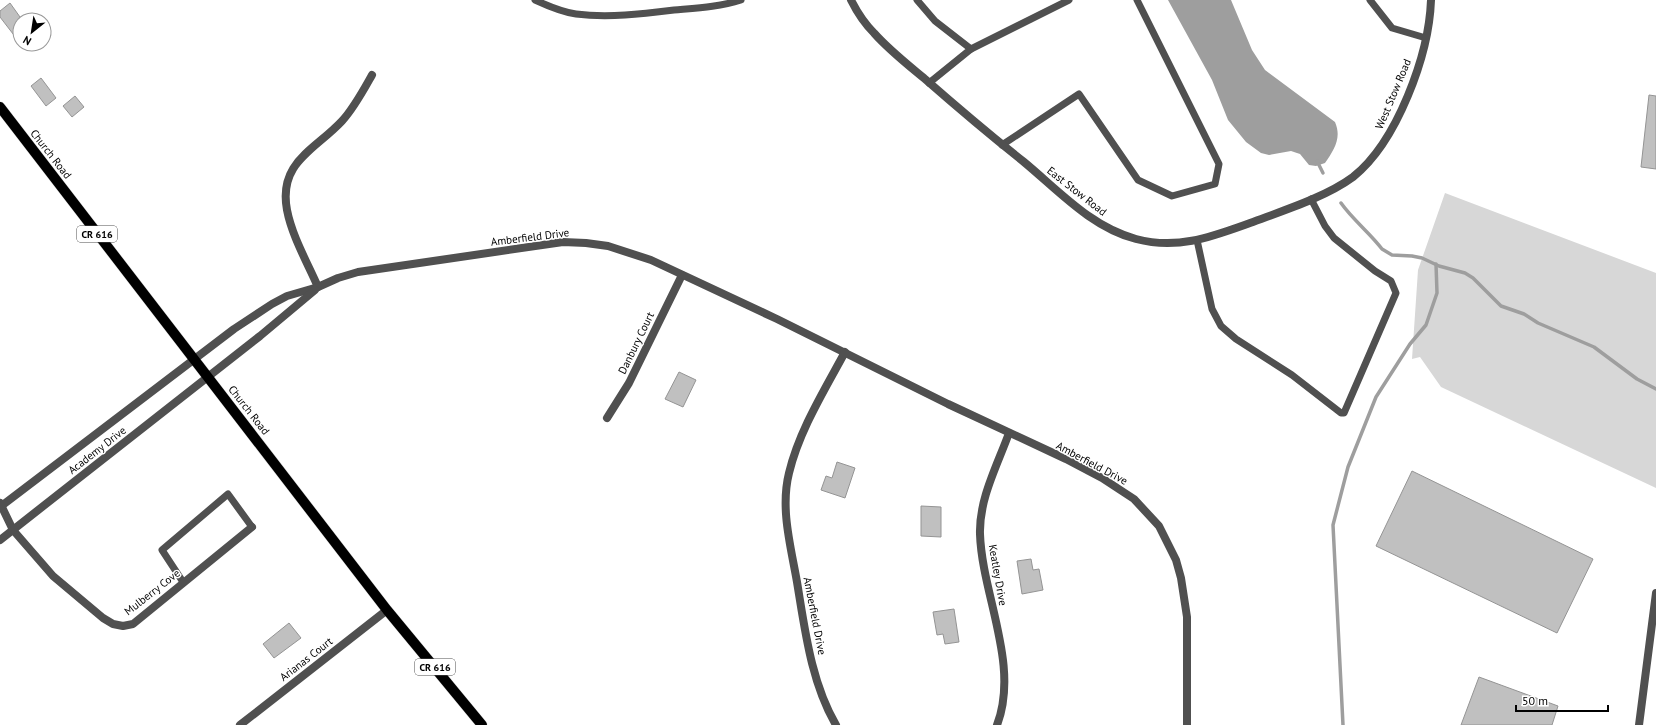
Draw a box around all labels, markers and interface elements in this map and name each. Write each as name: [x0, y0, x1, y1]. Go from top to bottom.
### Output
north arrow: [12, 12, 52, 52]
text: N: [20, 33, 34, 49]
street label: West Stow Road: [1372, 57, 1414, 131]
street label: Church Road: [27, 126, 75, 182]
street label: East Stow Road: [1044, 163, 1110, 219]
street label: Amberfield Drive: [490, 225, 570, 249]
road number: CR 616: [77, 226, 117, 242]
street label: Danbury Court: [615, 309, 657, 376]
street label: Church Road: [225, 382, 273, 438]
street label: Academy Drive: [65, 423, 129, 477]
street label: Amberfield Drive: [1054, 438, 1130, 488]
street label: Keatley Drive: [986, 543, 1010, 607]
street label: Mulberry Cove: [121, 566, 183, 618]
street label: Amberfield Drive: [801, 576, 829, 656]
street label: Arianas Court: [277, 634, 335, 684]
road number: CR 616: [415, 659, 455, 675]
scale bar: [1516, 687, 1608, 713]
text: 50 m: [1522, 693, 1548, 708]

